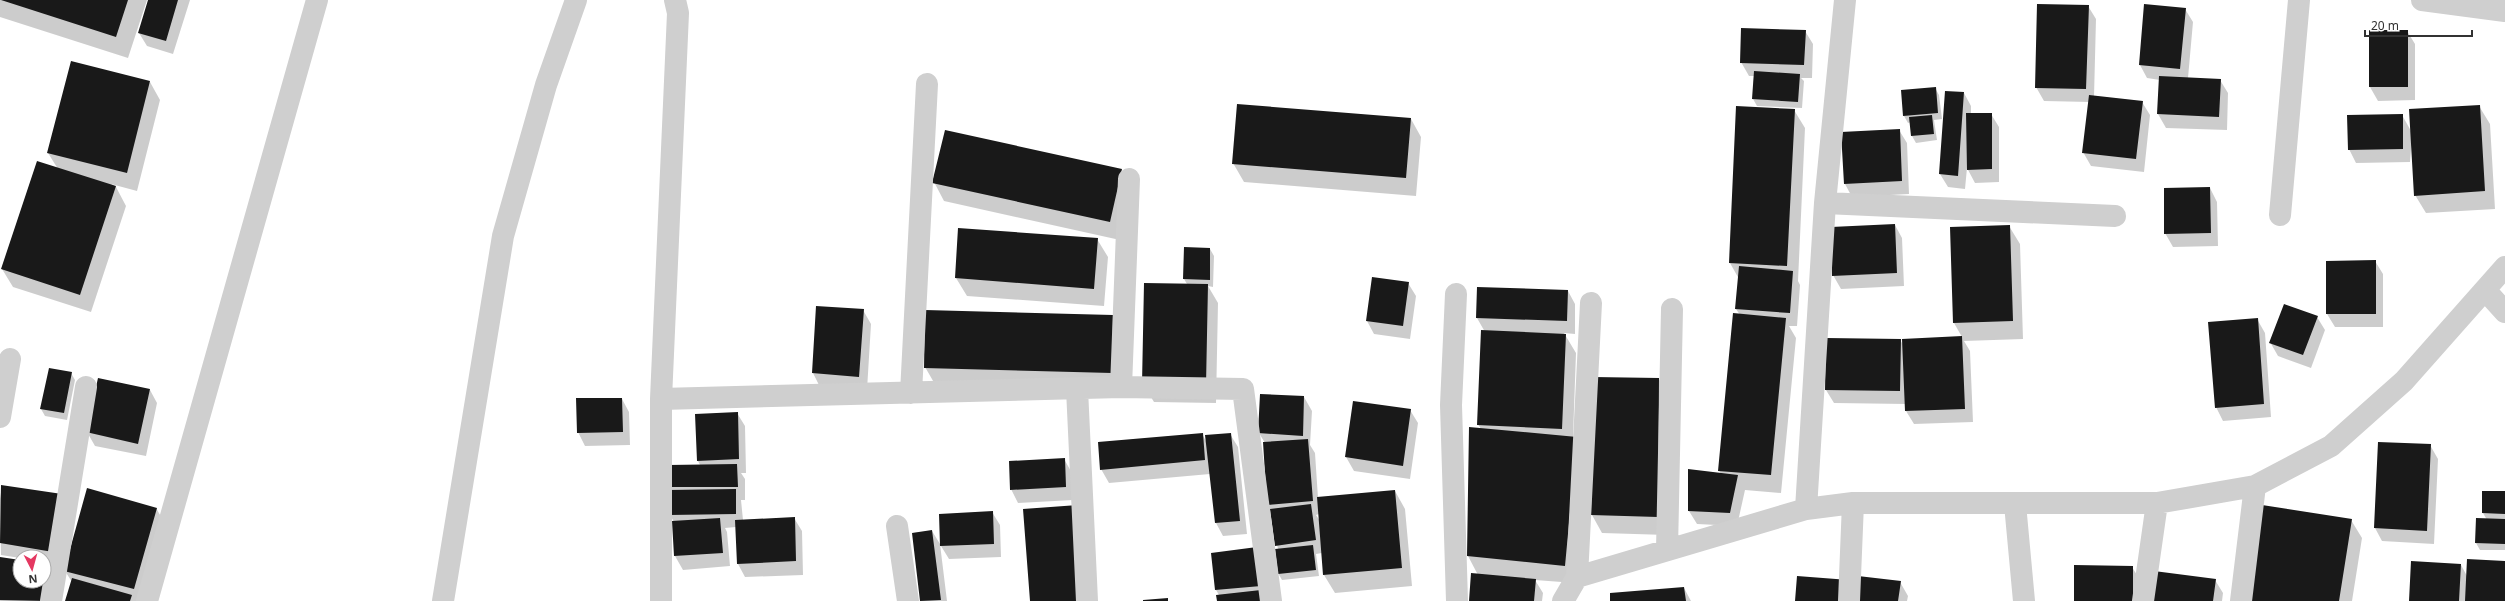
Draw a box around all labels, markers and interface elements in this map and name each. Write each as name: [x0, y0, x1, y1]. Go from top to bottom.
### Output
scale bar: [2365, 12, 2472, 38]
text: 20 m: [2371, 17, 2399, 34]
north arrow: [12, 549, 52, 589]
text: N: [28, 572, 38, 587]

